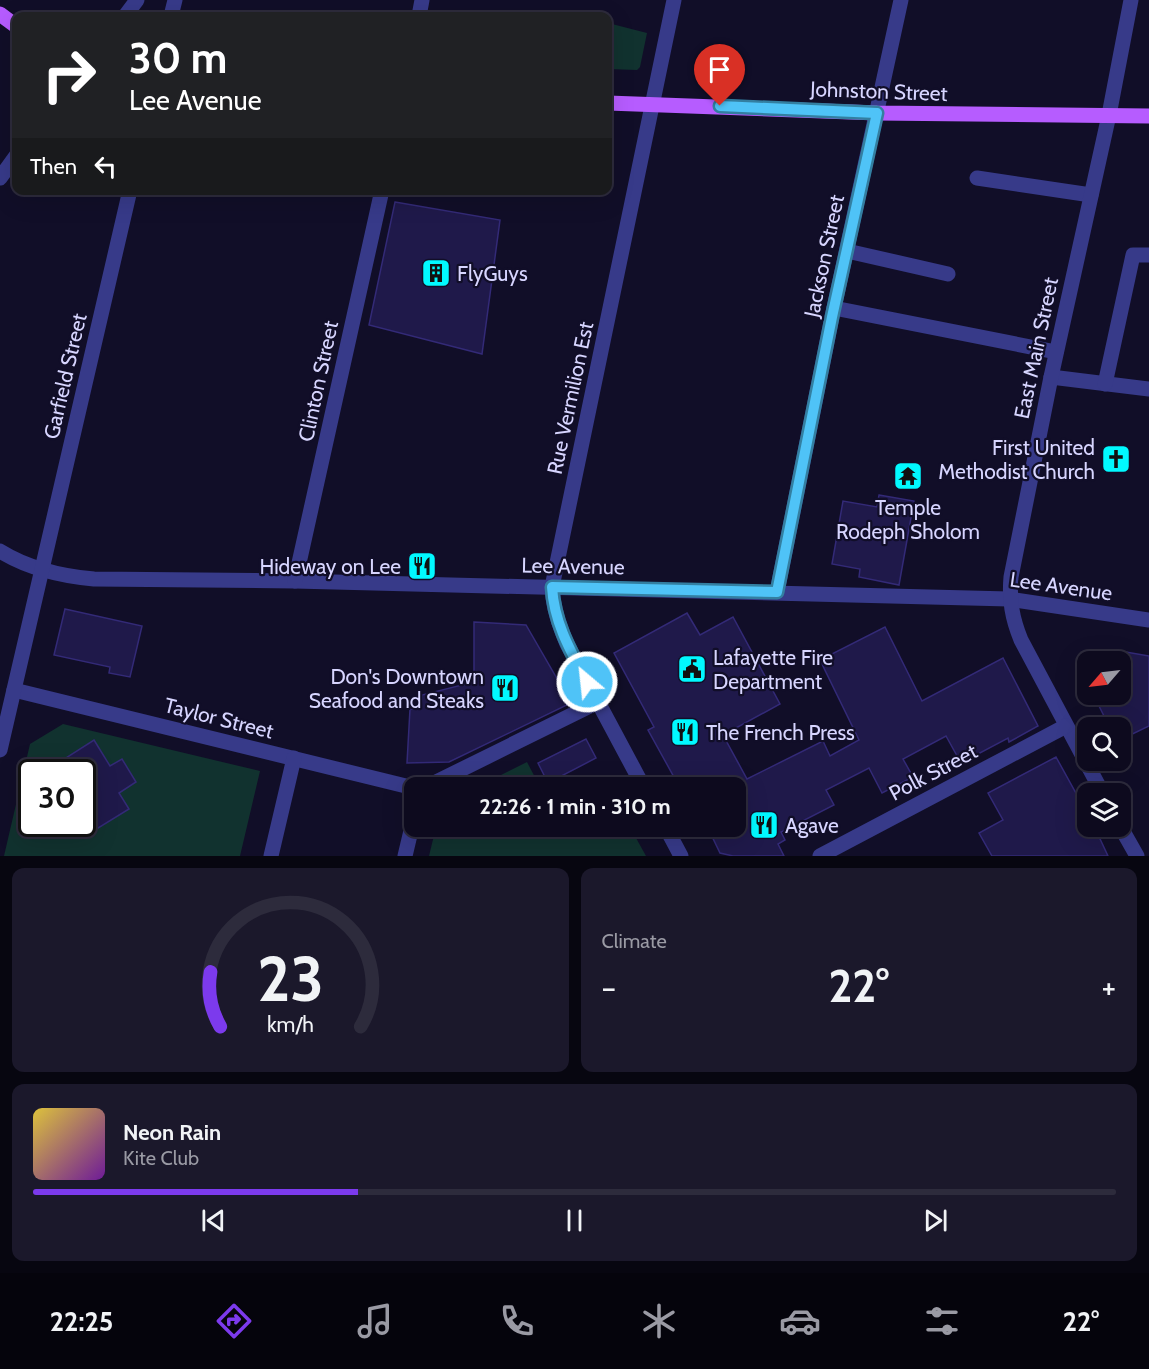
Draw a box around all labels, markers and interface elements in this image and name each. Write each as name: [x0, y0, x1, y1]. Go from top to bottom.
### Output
text: 30 m: [129, 32, 227, 84]
icon: right: [30, 36, 108, 114]
pin: [694, 44, 745, 106]
icon: arrive: [703, 53, 736, 86]
street label: Johnston Street: [809, 76, 948, 106]
text: Lee Avenue: [129, 84, 262, 117]
icon: left: [89, 150, 122, 183]
text: Then: [30, 153, 77, 180]
street label: Jackson Street: [799, 192, 849, 321]
building icon: FlyGuys: [420, 257, 452, 289]
place label: FlyGuys: [457, 261, 528, 286]
street label: East Main Street: [1009, 275, 1063, 421]
street label: Garfield Street: [38, 311, 92, 441]
street label: Clinton Street: [293, 318, 343, 444]
street label: Rue Vermilion Est: [542, 319, 598, 477]
place label: First United Methodist Church: [938, 435, 1095, 484]
church icon: First United Methodist Church: [1100, 443, 1132, 475]
temple icon: Temple Rodeph Sholom: [892, 460, 924, 492]
place label: Temple Rodeph Sholom: [836, 495, 980, 544]
restaurant icon: Hideway on Lee: [406, 550, 438, 582]
street label: Lee Avenue: [521, 553, 625, 579]
place label: Hideway on Lee: [260, 554, 401, 579]
street label: Lee Avenue: [1008, 566, 1114, 606]
place label: Lafayette Fire Department: [713, 645, 833, 694]
position arrow: [555, 650, 619, 714]
north arrow: [1077, 651, 1131, 705]
map controls: [1077, 651, 1131, 837]
public building icon: Lafayette Fire Department: [676, 653, 708, 685]
place label: Don's Downtown Seafood and Steaks: [309, 664, 484, 713]
restaurant icon: Don's Downtown Seafood and Steaks: [489, 672, 521, 704]
street label: Taylor Street: [162, 692, 276, 744]
restaurant icon: The French Press: [669, 716, 701, 748]
button: search: [1077, 717, 1131, 771]
place label: The French Press: [706, 720, 855, 745]
street label: Polk Street: [885, 738, 981, 806]
speed limit sign: 30: [18, 759, 96, 837]
button: layers: [1077, 783, 1131, 837]
text: 22:26 · 1 min · 310 m: [479, 793, 671, 820]
restaurant icon: Agave: [748, 809, 780, 841]
place label: Agave: [785, 813, 839, 838]
text: Climate: [602, 929, 667, 953]
text: 23: [257, 941, 324, 1017]
text: 22°: [828, 959, 889, 1013]
text: −: [602, 967, 616, 1007]
text: +: [1101, 967, 1116, 1007]
text: km/h: [267, 1011, 314, 1037]
text: Neon Rain: [123, 1119, 221, 1146]
text: Kite Club: [123, 1146, 199, 1170]
icon: previous: [197, 1204, 230, 1237]
icon: pause: [558, 1204, 591, 1237]
icon: next: [919, 1204, 952, 1237]
icon: directions: [213, 1300, 255, 1342]
icon: music: [354, 1300, 396, 1342]
icon: phone: [496, 1300, 538, 1342]
icon: climate: [638, 1300, 680, 1342]
icon: car: [779, 1300, 821, 1342]
icon: filters: [921, 1300, 963, 1342]
text: 22:25: [50, 1305, 113, 1338]
text: 22°: [1063, 1305, 1099, 1338]

